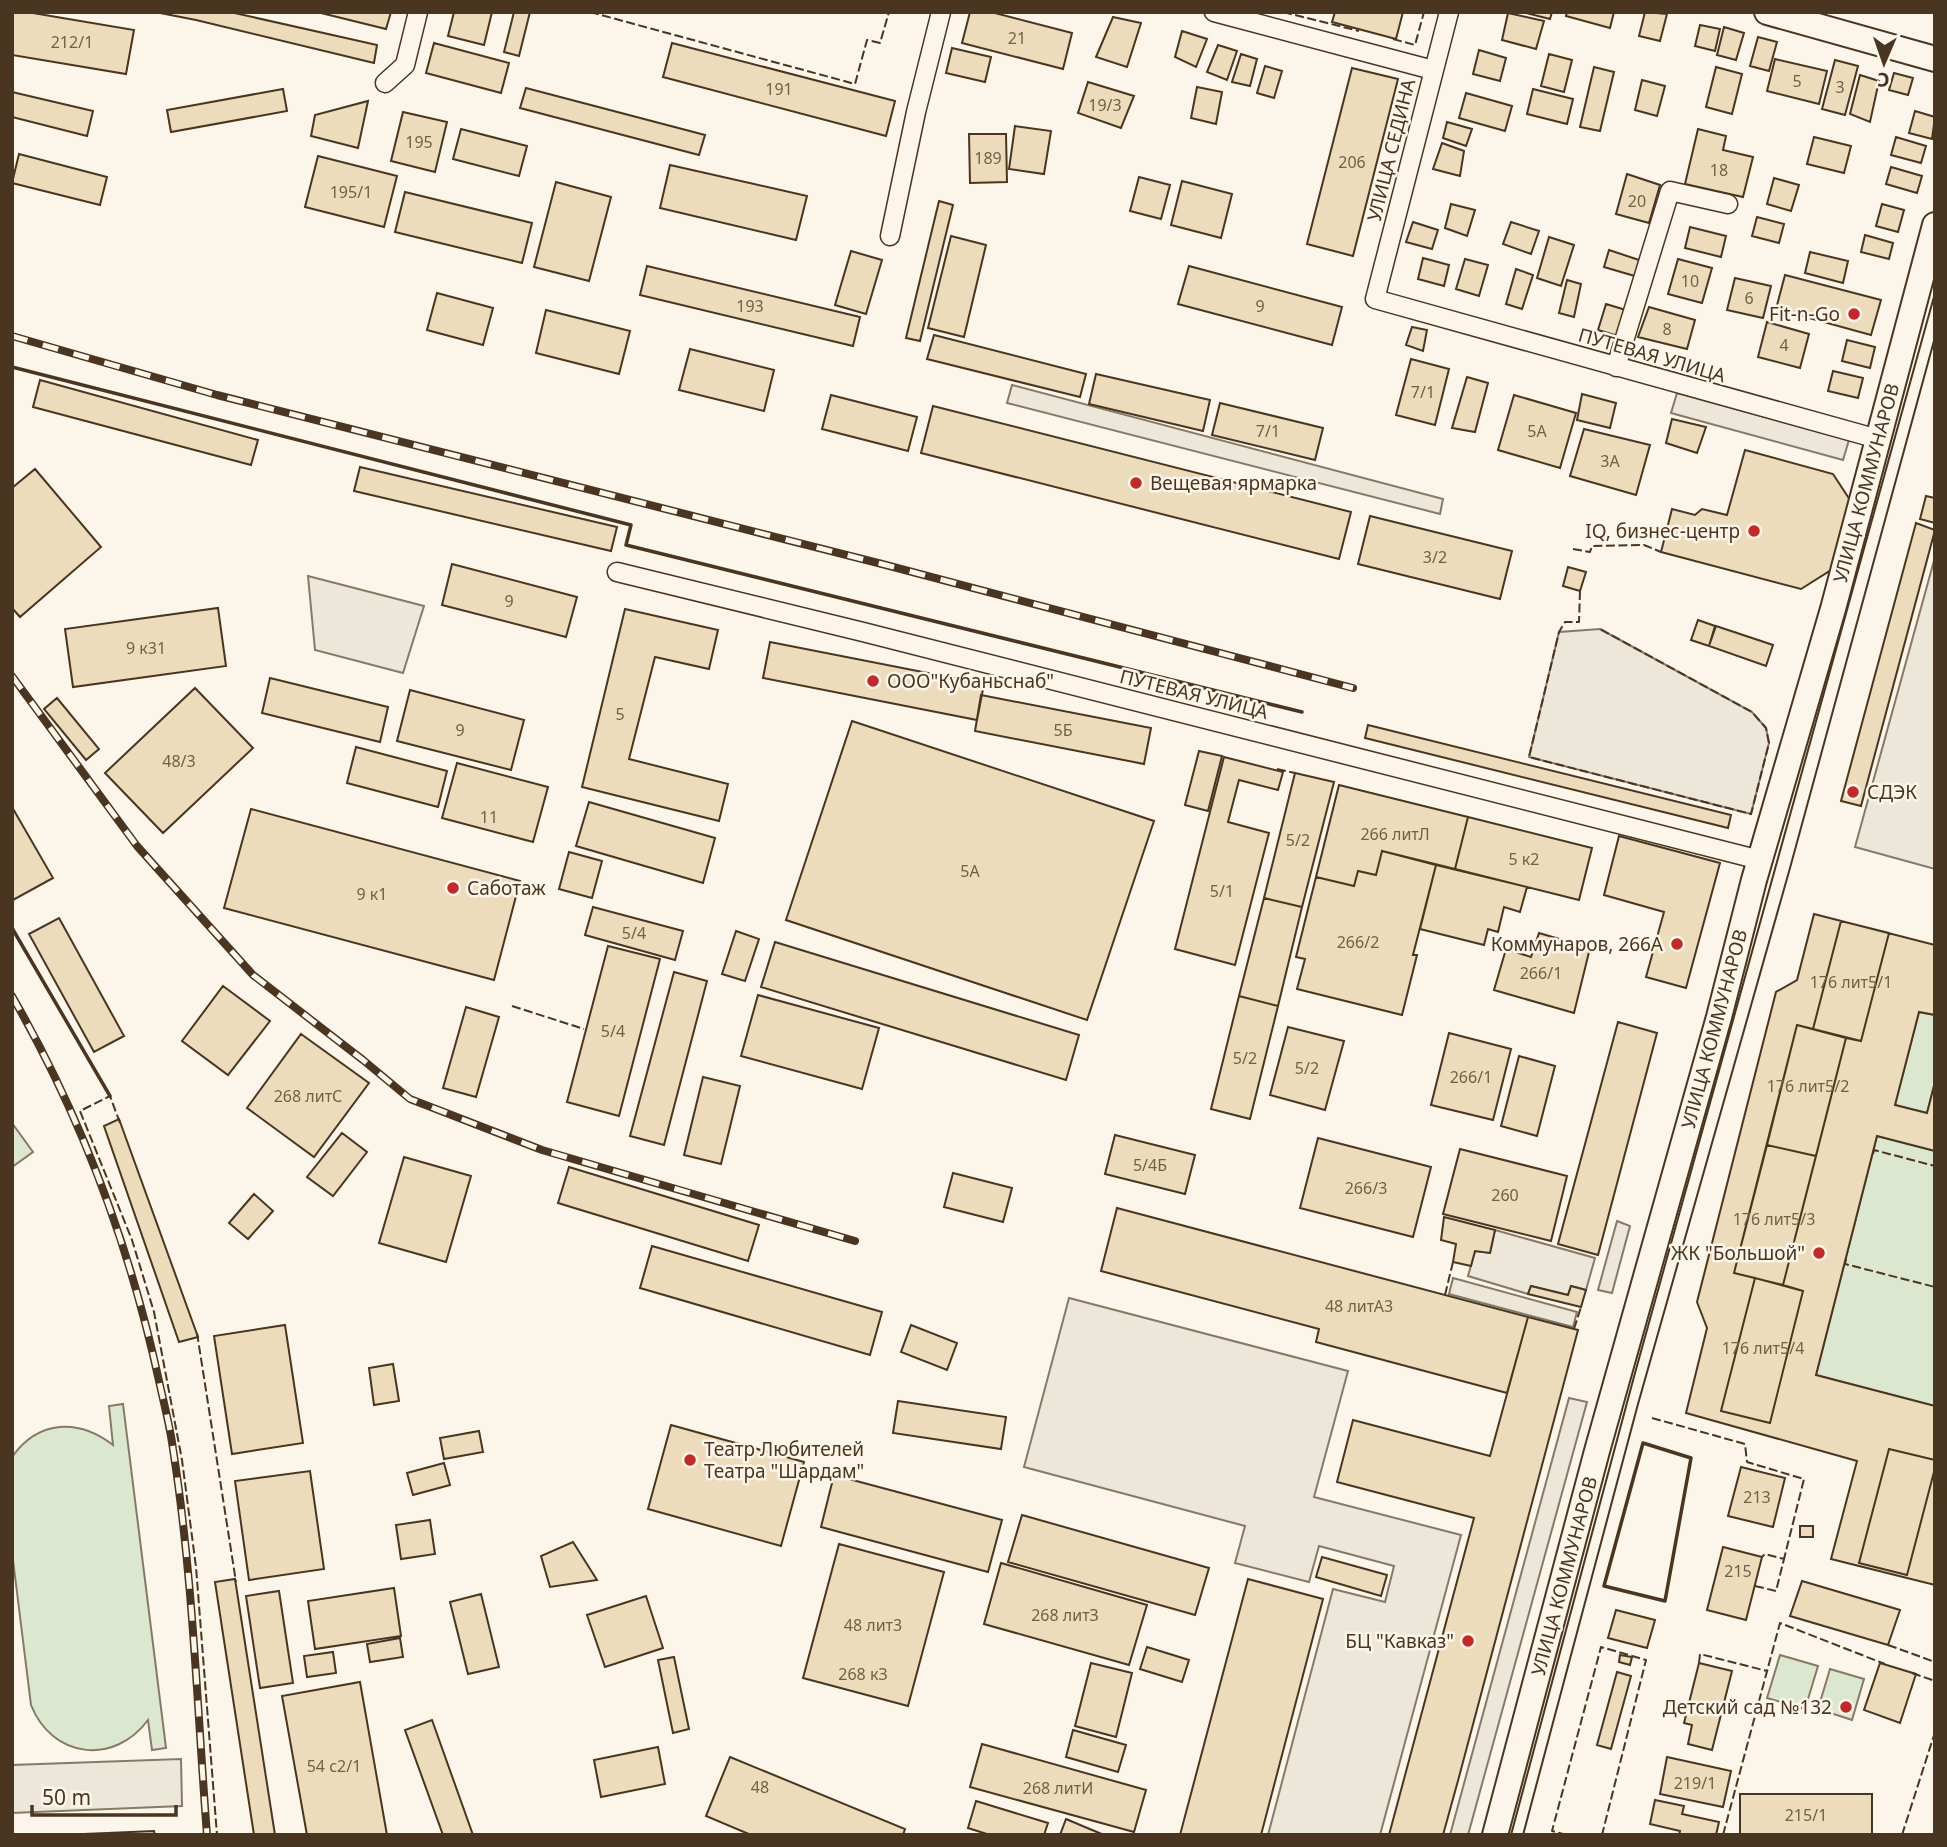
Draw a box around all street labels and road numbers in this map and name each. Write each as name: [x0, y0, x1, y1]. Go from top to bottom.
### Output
street label: УЛИЦА СЕДИНА: [1361, 75, 1421, 224]
street label: ПУТЕВАЯ УЛИЦА: [1575, 322, 1730, 389]
street label: УЛИЦА КОММУНАРОВ: [1827, 380, 1905, 586]
street label: ПУТЕВАЯ УЛИЦА: [1117, 663, 1272, 725]
street label: УЛИЦА КОММУНАРОВ: [1675, 926, 1753, 1132]
street label: УЛИЦА КОММУНАРОВ: [1525, 1473, 1603, 1679]

